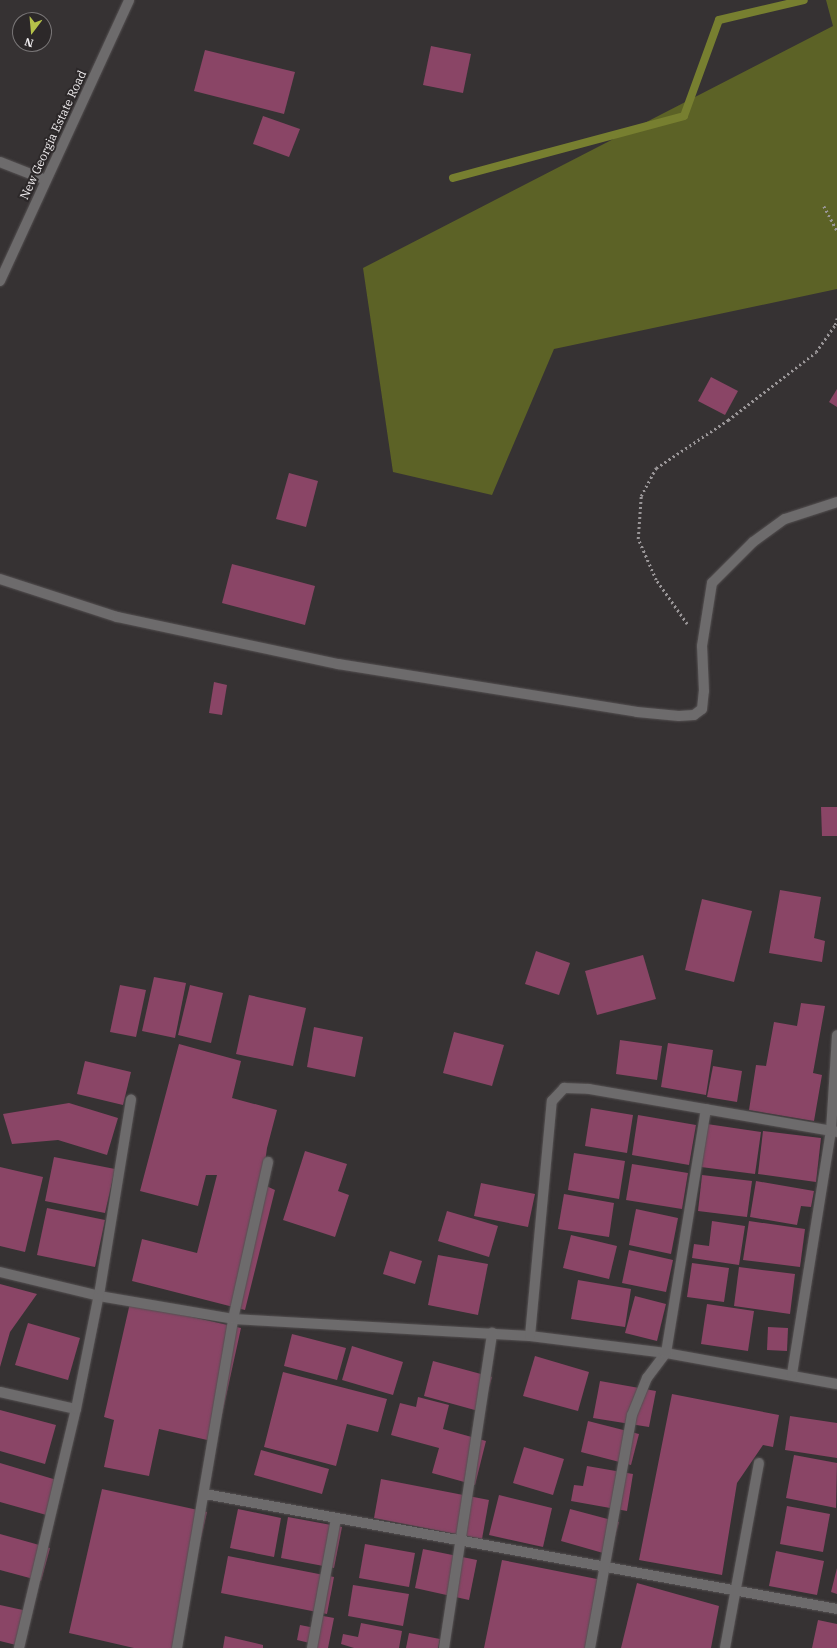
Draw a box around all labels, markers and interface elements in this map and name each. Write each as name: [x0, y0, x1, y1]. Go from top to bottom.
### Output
north arrow: [12, 12, 52, 52]
text: N: [23, 35, 35, 51]
street label: New Georgia Estate Road: [17, 68, 89, 202]

